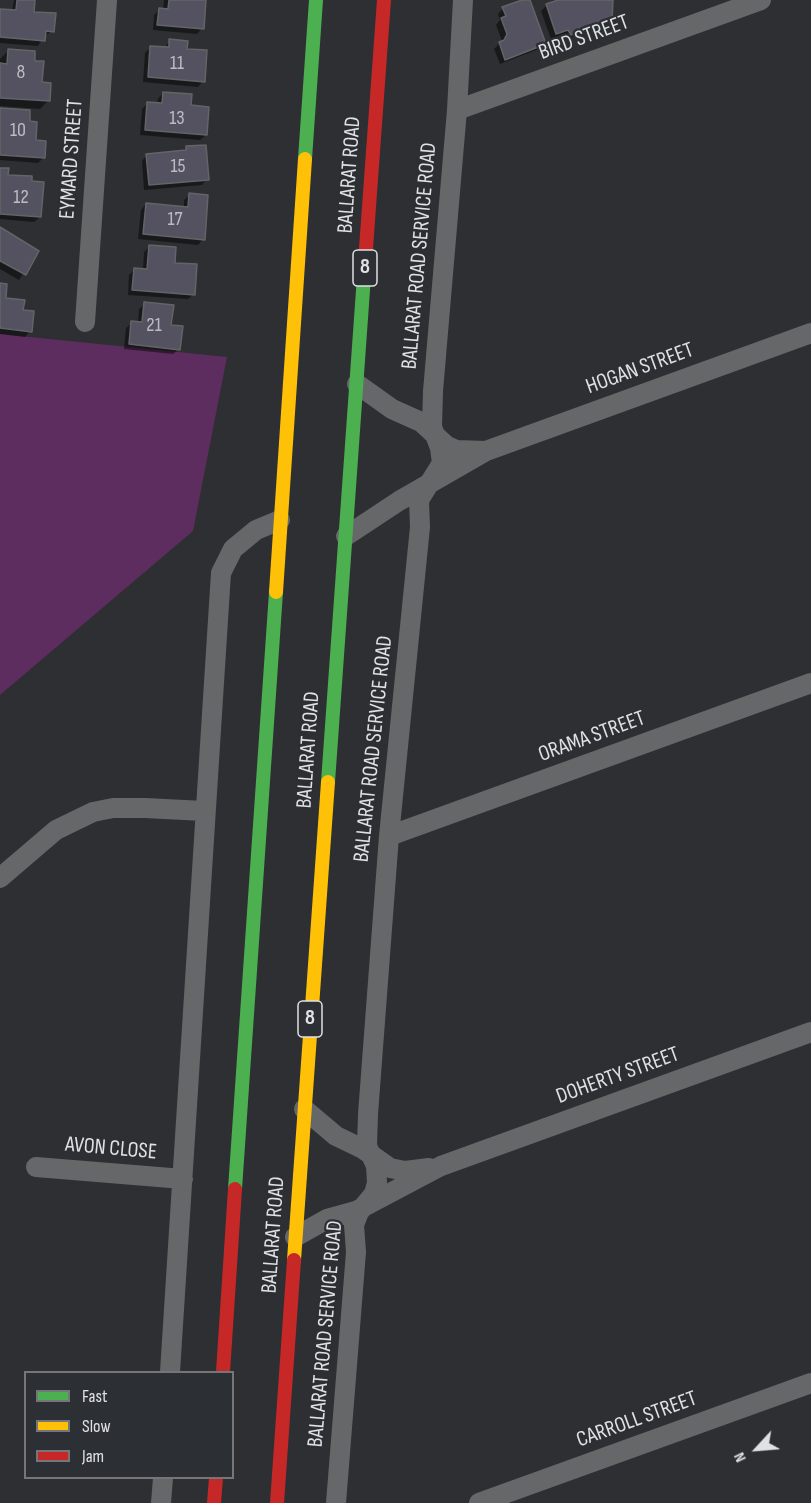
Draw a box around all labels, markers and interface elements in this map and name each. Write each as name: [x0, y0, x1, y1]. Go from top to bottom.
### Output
street label: BIRD STREET: [535, 9, 633, 67]
house number: 11: [170, 52, 184, 76]
house number: 8: [17, 61, 25, 85]
street label: EYMARD STREET: [55, 98, 89, 220]
house number: 13: [169, 107, 185, 131]
street label: BALLARAT ROAD: [333, 116, 367, 234]
house number: 10: [10, 119, 26, 143]
street label: BALLARAT ROAD SERVICE ROAD: [397, 141, 443, 371]
house number: 15: [170, 155, 186, 179]
house number: 12: [13, 186, 29, 210]
house number: 17: [168, 208, 182, 232]
road number: 8: [353, 250, 377, 286]
house number: 21: [146, 314, 162, 338]
street label: HOGAN STREET: [583, 337, 697, 401]
street label: BALLARAT ROAD SERVICE ROAD: [349, 634, 399, 864]
street label: BALLARAT ROAD: [292, 691, 326, 809]
street label: ORAMA STREET: [535, 706, 649, 768]
road number: 8: [298, 1001, 322, 1037]
street label: DOHERTY STREET: [553, 1042, 683, 1110]
street label: AVON CLOSE: [64, 1132, 158, 1166]
street label: BALLARAT ROAD: [257, 1176, 291, 1294]
street label: BALLARAT ROAD SERVICE ROAD: [303, 1219, 349, 1449]
legend: [24, 1371, 234, 1479]
text: Fast: [82, 1386, 107, 1407]
street label: CARROLL STREET: [573, 1386, 701, 1454]
text: Slow: [82, 1416, 111, 1437]
north arrow: [727, 1419, 787, 1479]
text: Jam: [82, 1446, 104, 1467]
text: N: [730, 1449, 751, 1465]

